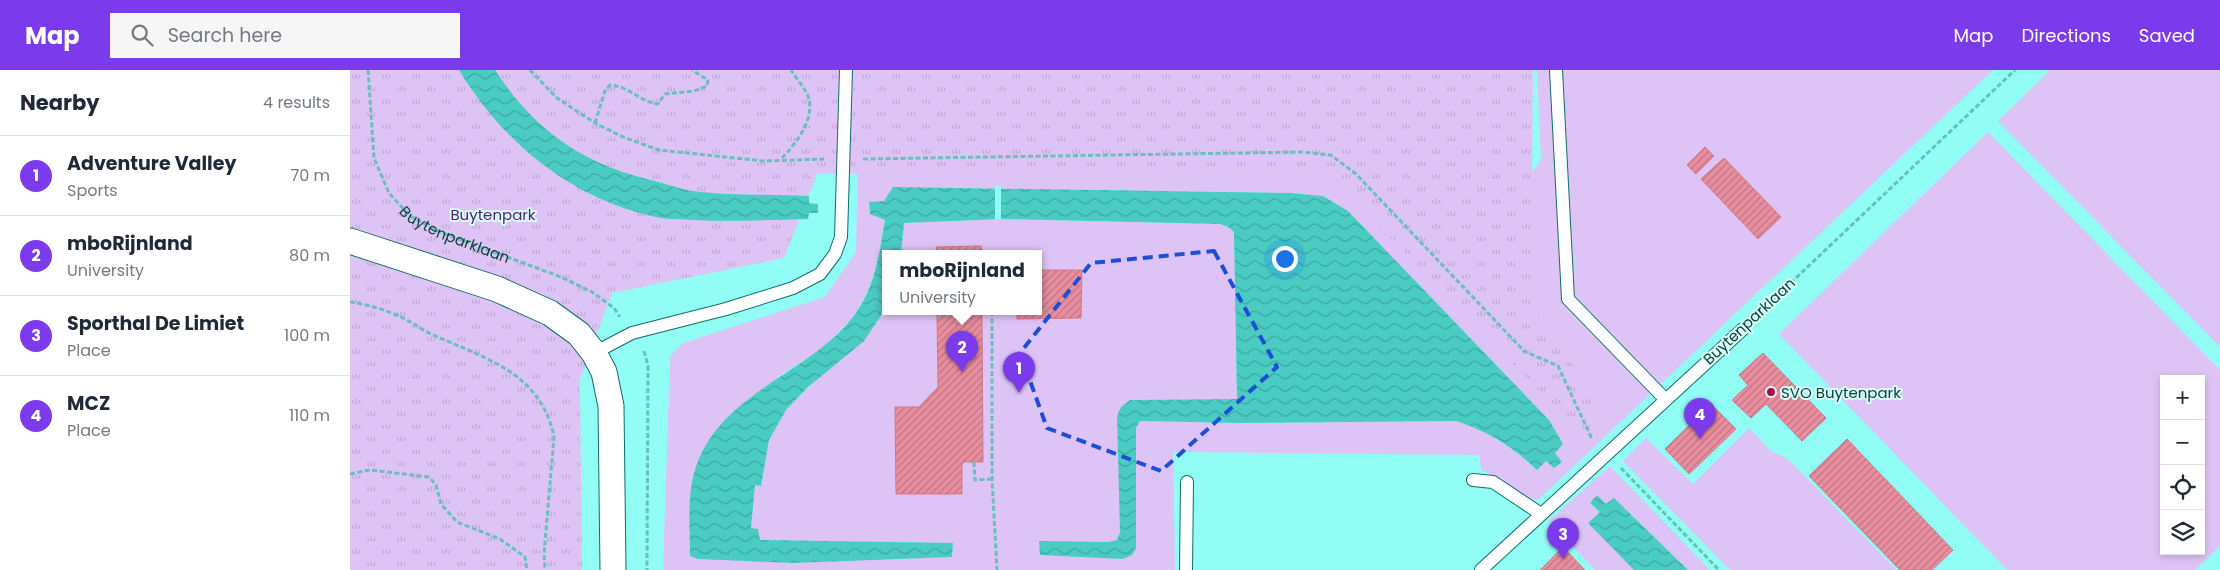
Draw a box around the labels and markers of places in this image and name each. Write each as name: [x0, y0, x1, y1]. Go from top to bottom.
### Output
pin: 2: [946, 331, 978, 372]
pin: 1: [1003, 352, 1035, 393]
place label: SVO Buytenpark: [1781, 382, 1901, 403]
marker: SVO Buytenpark: [1765, 386, 1777, 398]
pin: 4: [1684, 398, 1716, 439]
pin: 3: [1547, 518, 1579, 559]

